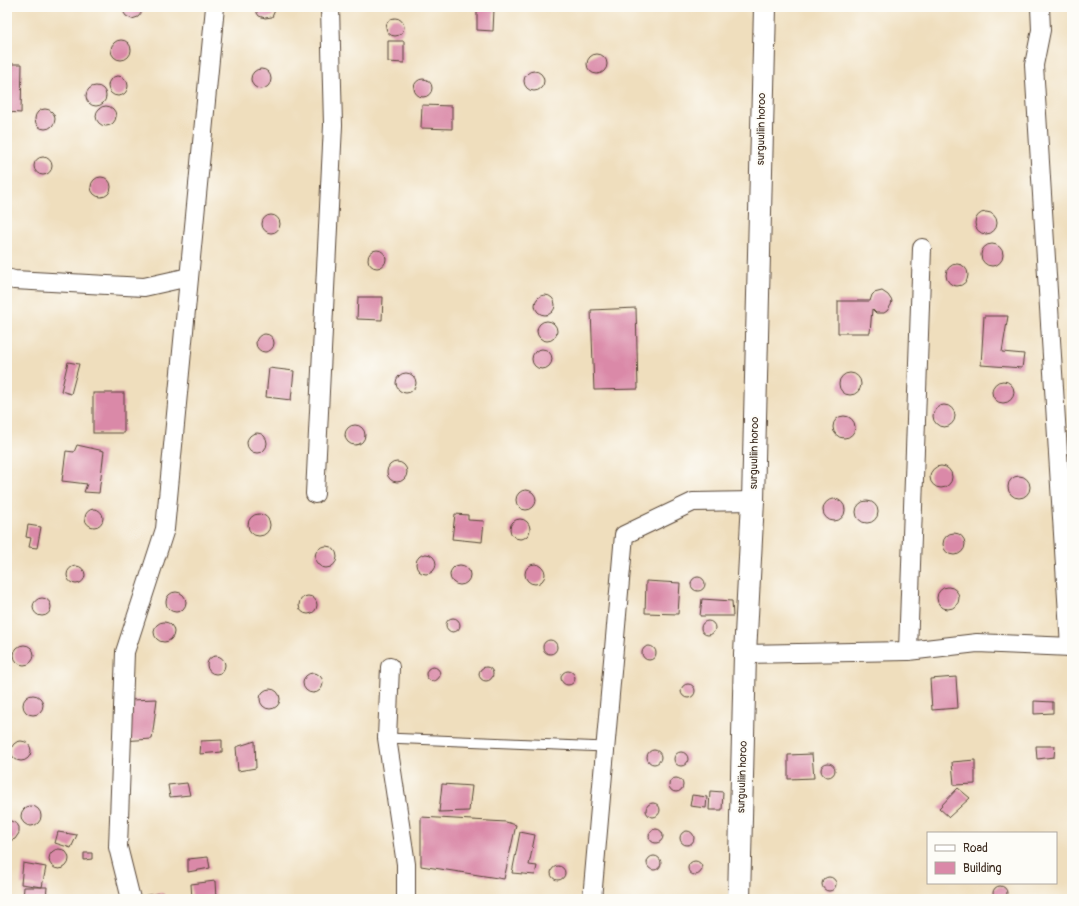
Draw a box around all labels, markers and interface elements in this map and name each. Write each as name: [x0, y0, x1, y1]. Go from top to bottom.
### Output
street label: surguuliin horoo: [754, 93, 768, 165]
street label: surguuliin horoo: [747, 417, 761, 489]
street label: surguuliin horoo: [734, 741, 750, 813]
legend: [927, 832, 1057, 884]
text: Road: [963, 841, 988, 856]
text: Building: [963, 861, 1002, 876]

